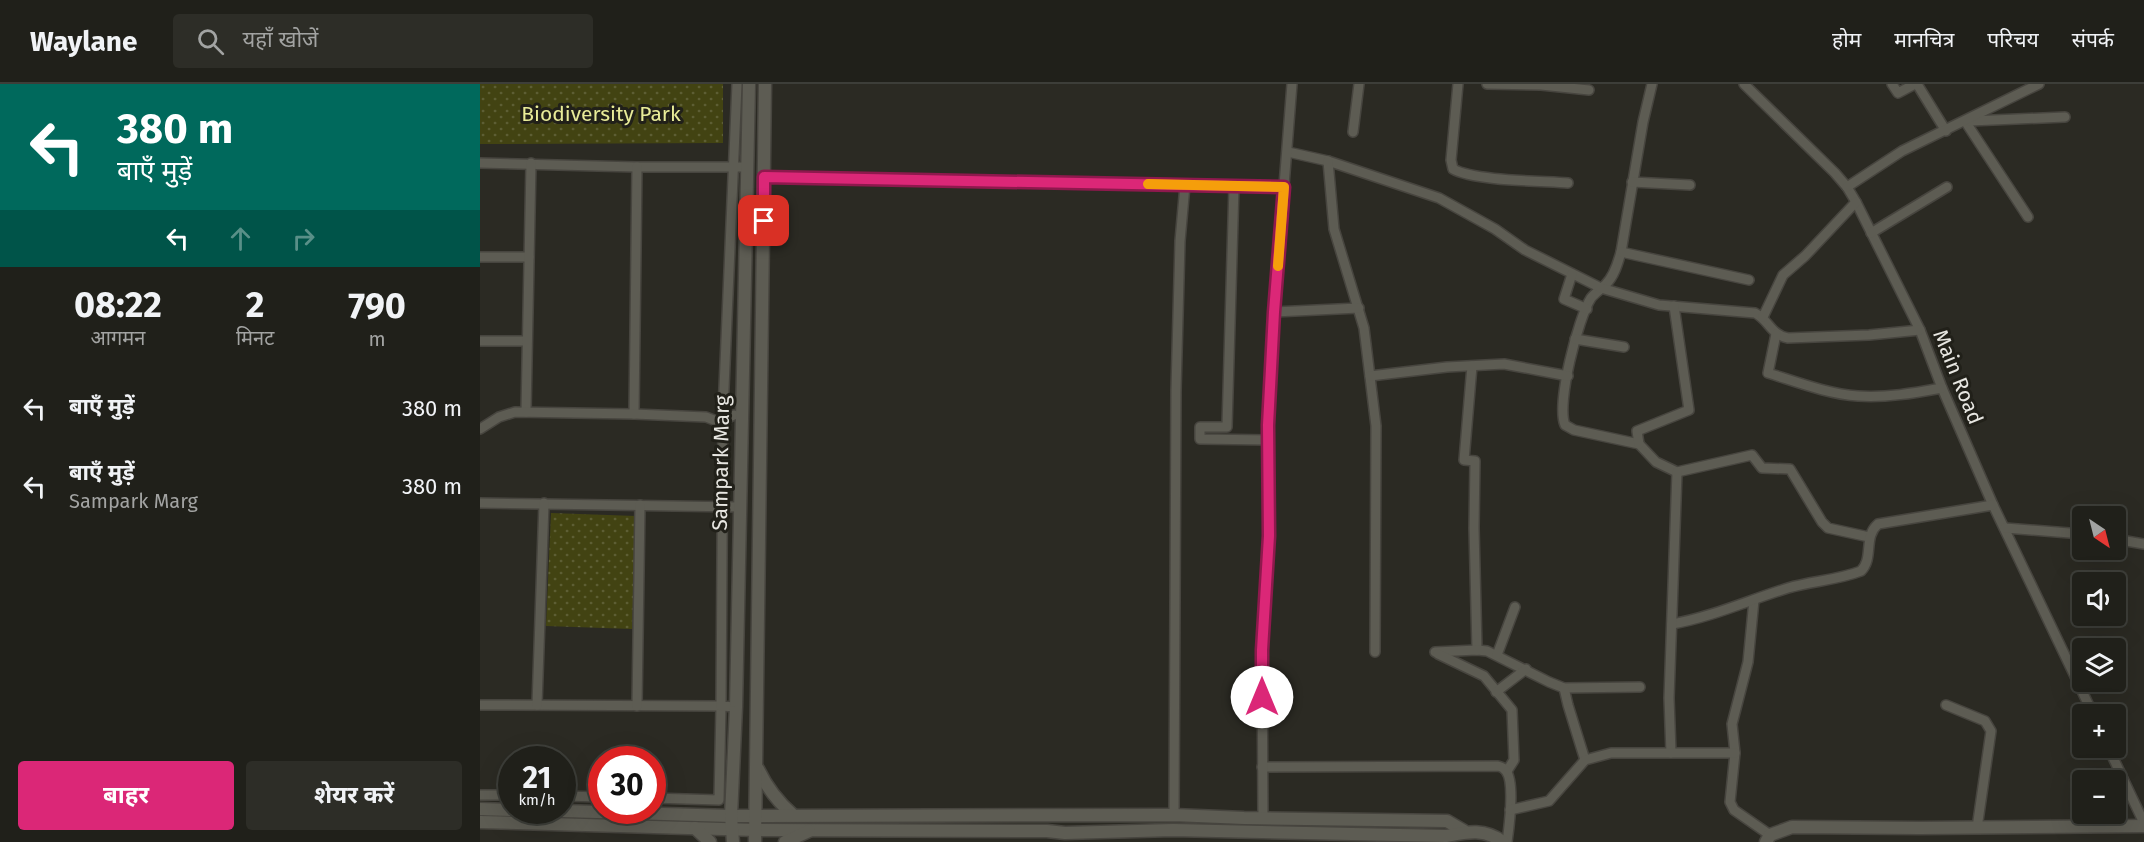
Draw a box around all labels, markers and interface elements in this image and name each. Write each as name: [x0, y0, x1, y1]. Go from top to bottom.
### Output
search box: [173, 14, 593, 68]
text: Waylane: [30, 25, 137, 58]
icon: search: [194, 25, 227, 58]
text: यहाँ खोजें: [242, 26, 318, 53]
text: होम: [1832, 27, 1861, 53]
text: मानचित्र: [1894, 27, 1954, 53]
text: परिचय: [1987, 27, 2039, 53]
text: संपर्क: [2072, 27, 2114, 53]
park label: Biodiversity Park: [521, 101, 681, 127]
text: 380 m: [117, 104, 233, 154]
icon: left: [18, 108, 96, 186]
text: बाएँ मुड़ें: [117, 155, 192, 187]
pin: [738, 195, 789, 246]
icon: arrive: [747, 204, 780, 237]
icon: left: [161, 222, 194, 255]
icon: ahead: [224, 222, 257, 255]
icon: right: [287, 222, 320, 255]
text: 08:22: [74, 283, 162, 327]
text: 2: [246, 283, 264, 327]
text: 790: [348, 284, 406, 328]
text: आगमन: [91, 326, 145, 350]
text: मिनट: [236, 326, 274, 350]
street label: Main Road: [1927, 326, 1989, 428]
text: m: [369, 327, 386, 351]
icon: left: [18, 392, 51, 425]
text: बाएँ मुड़ें: [69, 393, 135, 420]
text: 380 m: [402, 395, 462, 422]
street label: Sampark Marg: [707, 395, 735, 531]
text: बाएँ मुड़ें: [69, 459, 135, 486]
icon: left: [18, 470, 51, 503]
text: 380 m: [402, 473, 462, 500]
text: Sampark Marg: [69, 489, 198, 513]
north arrow: [2072, 506, 2126, 560]
map controls: [2072, 506, 2126, 824]
button: sound: [2072, 572, 2126, 626]
button: layers: [2072, 638, 2126, 692]
position arrow: [1230, 665, 1294, 729]
button: +: [2072, 704, 2126, 758]
speed limit sign: 30: [588, 746, 666, 824]
text: 21: [523, 760, 551, 796]
button: बाहर: [18, 761, 234, 830]
button: शेयर करें: [246, 761, 462, 830]
button: −: [2072, 770, 2126, 824]
text: km/h: [518, 791, 556, 809]

